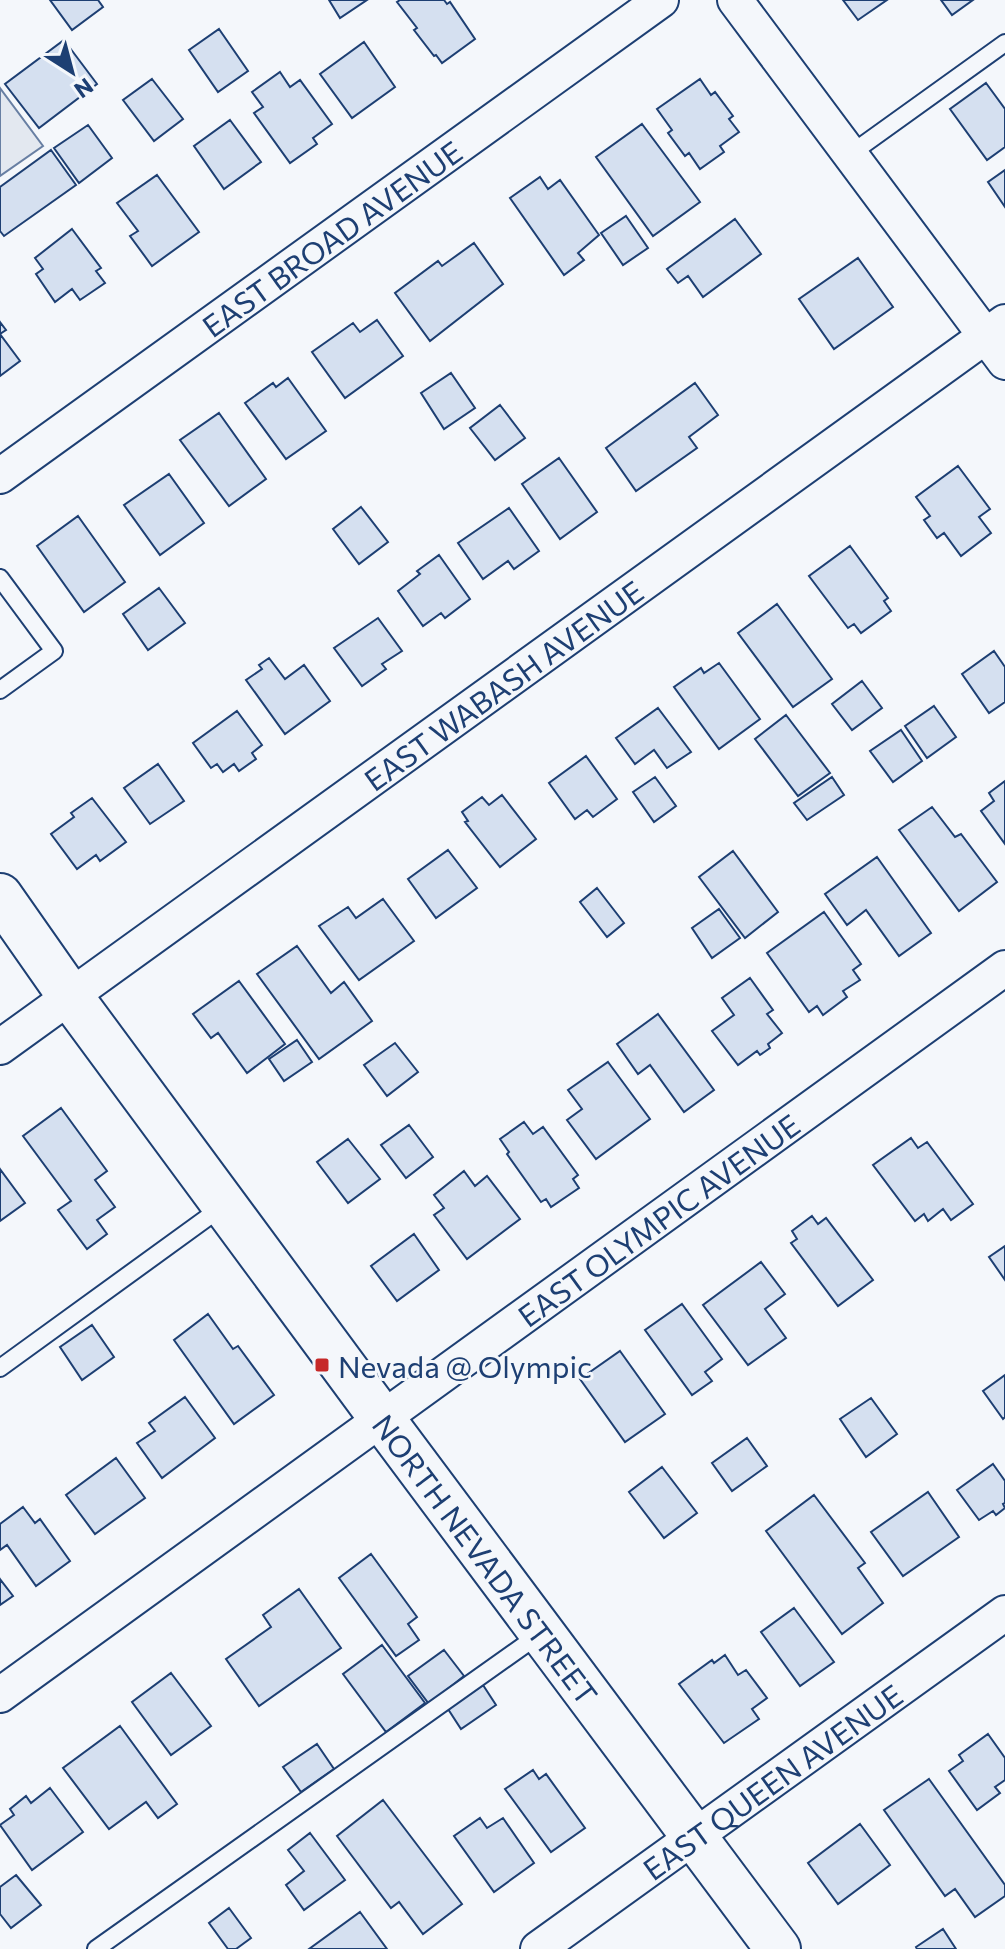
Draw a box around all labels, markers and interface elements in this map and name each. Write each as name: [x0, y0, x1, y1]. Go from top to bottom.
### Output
north arrow: [32, 32, 112, 112]
text: N: [69, 73, 99, 104]
street label: EAST BROAD AVENUE: [194, 132, 468, 344]
street label: EAST WABASH AVENUE: [356, 571, 649, 797]
street label: EAST OLYMPIC AVENUE: [510, 1105, 806, 1333]
place label: Nevada @ Olympic: [338, 1347, 592, 1384]
marker: Nevada @ Olympic: [313, 1356, 331, 1374]
street label: NORTH NEVADA STREET: [366, 1406, 607, 1711]
street label: EAST QUEEN AVENUE: [635, 1675, 909, 1886]

